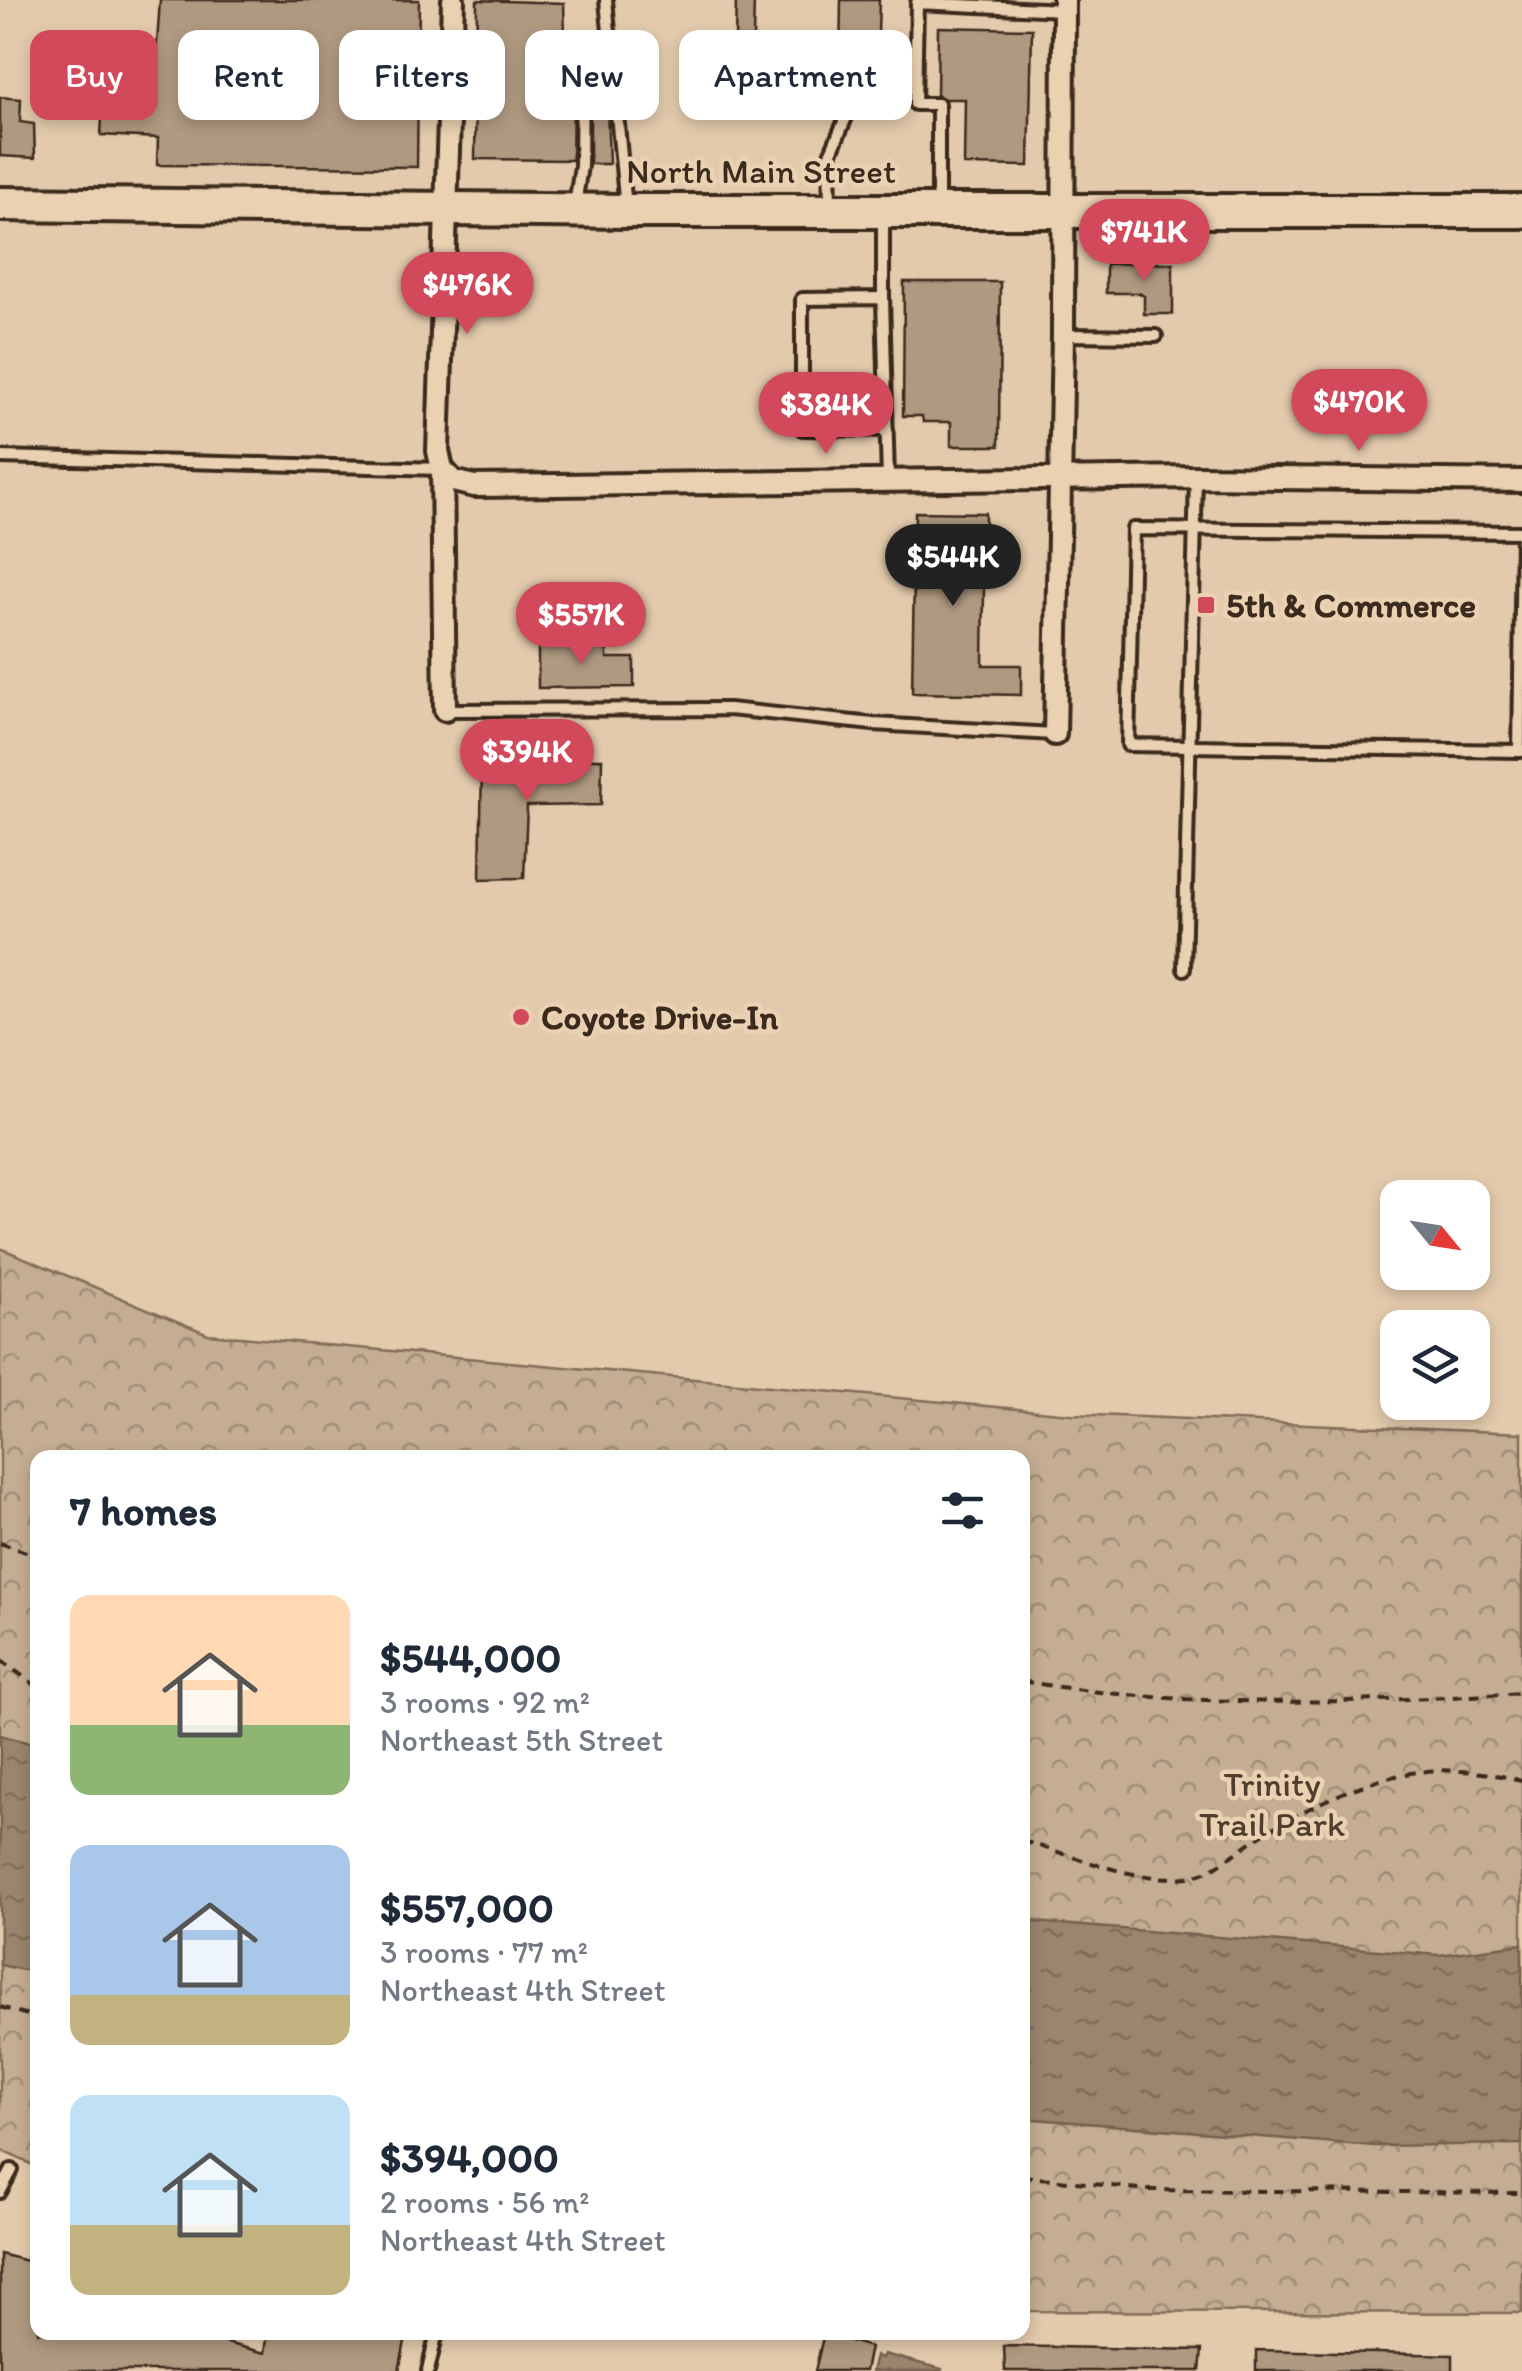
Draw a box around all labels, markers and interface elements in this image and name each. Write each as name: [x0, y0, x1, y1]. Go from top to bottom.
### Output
chip: Buy: [30, 30, 158, 120]
chip: Rent: [178, 30, 319, 120]
chip: Filters: [339, 30, 505, 120]
chip: New: [525, 30, 659, 120]
chip: Apartment: [679, 30, 912, 120]
street label: North Main Street: [626, 150, 896, 192]
pin: $741K: [1074, 199, 1214, 284]
text: $741K: [1101, 212, 1187, 250]
pin: $476K: [397, 252, 537, 337]
text: $476K: [423, 265, 511, 303]
pin: $470K: [1289, 369, 1429, 454]
pin: $384K: [756, 372, 896, 457]
text: $470K: [1313, 382, 1405, 420]
text: $384K: [781, 385, 871, 423]
pin: $544K: [883, 524, 1023, 609]
text: $544K: [907, 537, 999, 575]
pin: $557K: [511, 582, 651, 667]
place label: 5th & Commerce: [1226, 584, 1476, 626]
marker: 5th & Commerce: [1195, 594, 1217, 616]
text: $557K: [538, 595, 624, 633]
pin: $394K: [457, 719, 597, 804]
text: $394K: [482, 732, 572, 770]
place label: Coyote Drive-In: [541, 996, 778, 1038]
marker: Coyote Drive-In: [510, 1006, 532, 1028]
north arrow: [1380, 1180, 1490, 1290]
map controls: [1380, 1180, 1490, 1420]
button: layers: [1380, 1310, 1490, 1420]
icon: filters: [935, 1483, 990, 1538]
text: 7 homes: [70, 1485, 217, 1536]
text: $544,000: [380, 1632, 561, 1683]
icon: home: [150, 1635, 270, 1755]
text: 3 rooms · 92 m²: [380, 1683, 590, 1721]
text: Northeast 5th Street: [380, 1721, 663, 1759]
park label: Trinity Trail Park: [1199, 1763, 1345, 1845]
text: $557,000: [380, 1882, 554, 1933]
icon: home: [150, 1885, 270, 2005]
text: 3 rooms · 77 m²: [380, 1933, 588, 1971]
text: Northeast 4th Street: [380, 1971, 666, 2009]
text: $394,000: [380, 2132, 559, 2183]
icon: home: [150, 2135, 270, 2255]
text: 2 rooms · 56 m²: [380, 2183, 589, 2221]
text: Northeast 4th Street: [380, 2221, 666, 2259]

